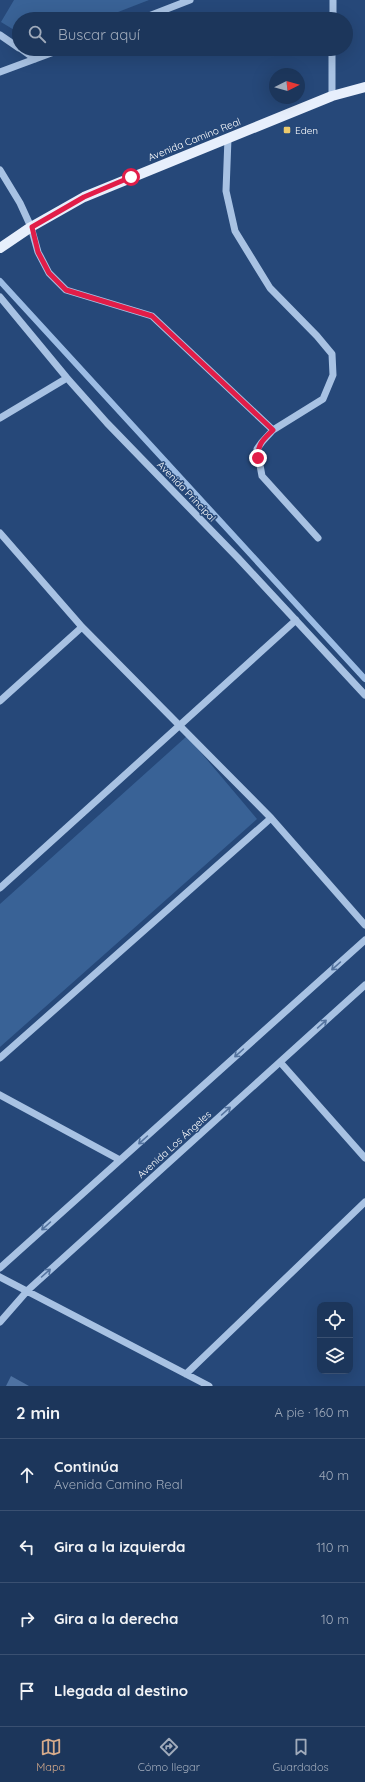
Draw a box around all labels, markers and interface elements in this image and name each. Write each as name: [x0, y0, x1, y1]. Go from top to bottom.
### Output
search box: [12, 12, 353, 56]
icon: search: [26, 23, 48, 45]
text: Buscar aquí: [58, 25, 140, 44]
north arrow: [269, 68, 305, 104]
street label: Avenida Camino Real: [146, 115, 242, 164]
place label: Eden: [295, 124, 318, 137]
marker: Eden: [282, 125, 292, 135]
route start: [122, 168, 140, 186]
route end: [249, 449, 267, 467]
street label: Avenida Principal: [154, 458, 219, 524]
one-way arrow: [331, 961, 341, 970]
one-way arrow: [317, 1019, 327, 1029]
one-way arrow: [234, 1048, 245, 1057]
one-way arrow: [221, 1106, 231, 1116]
street label: Avenida Los Ángeles: [135, 1108, 214, 1181]
one-way arrow: [138, 1135, 148, 1144]
one-way arrow: [41, 1222, 51, 1231]
one-way arrow: [41, 1269, 52, 1278]
map controls: [317, 1302, 353, 1374]
button: locate: [317, 1302, 353, 1338]
button: layers: [317, 1338, 353, 1374]
text: 2 min: [16, 1402, 60, 1423]
text: A pie · 160 m: [274, 1404, 349, 1420]
text: Continúa: [54, 1457, 119, 1476]
icon: ahead: [16, 1464, 38, 1486]
text: 40 m: [319, 1467, 349, 1483]
text: Avenida Camino Real: [54, 1476, 183, 1492]
icon: left: [16, 1536, 38, 1558]
text: Gira a la izquierda: [54, 1537, 186, 1556]
text: 110 m: [316, 1539, 349, 1555]
icon: right: [16, 1608, 38, 1630]
text: Gira a la derecha: [54, 1609, 179, 1628]
text: 10 m: [321, 1611, 349, 1627]
icon: arrive: [16, 1680, 38, 1702]
text: Llegada al destino: [54, 1681, 188, 1700]
tab: Mapa: [36, 1736, 65, 1774]
tab: Cómo llegar: [138, 1736, 200, 1774]
tab: Guardados: [272, 1736, 329, 1774]

